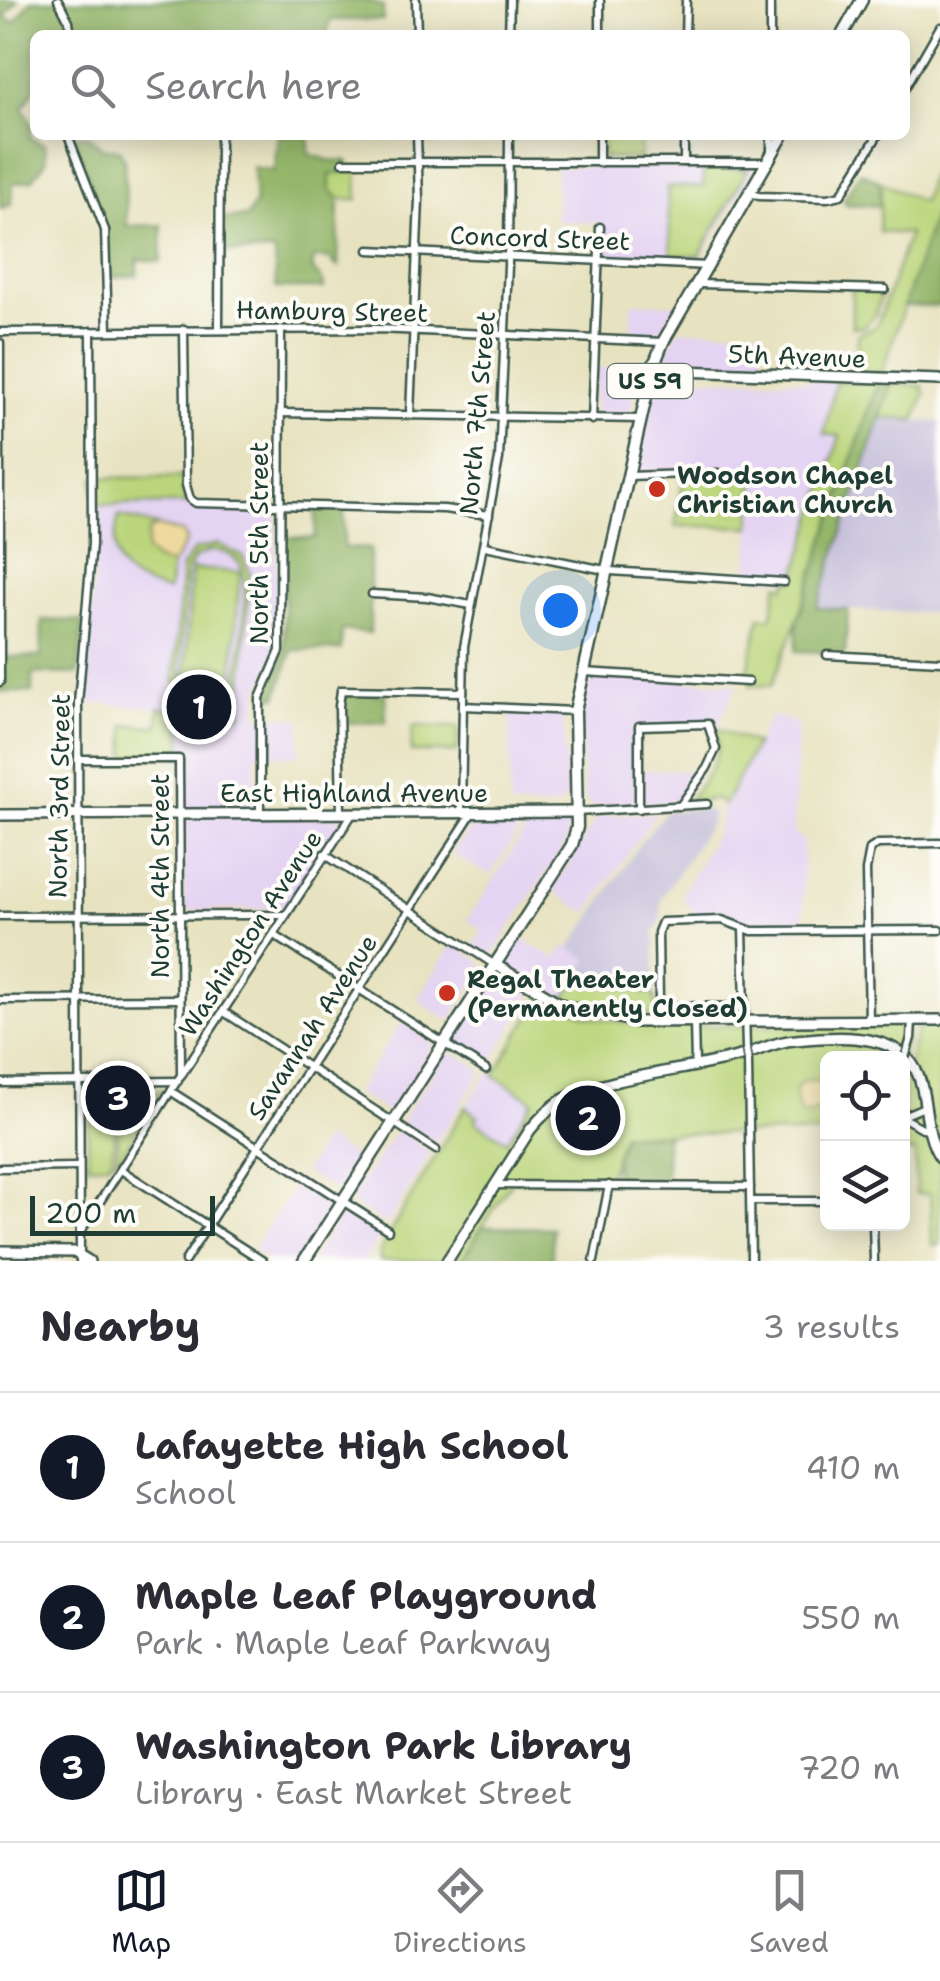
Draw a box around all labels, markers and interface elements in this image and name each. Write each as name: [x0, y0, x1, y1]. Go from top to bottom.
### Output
search box: [30, 30, 910, 140]
icon: search: [65, 58, 120, 113]
text: Search here: [145, 60, 362, 111]
street label: Concord Street: [449, 218, 631, 258]
street label: Hamburg Street: [236, 292, 428, 330]
street label: North 7th Street: [451, 310, 503, 516]
street label: 5th Avenue: [727, 337, 867, 375]
road number: US 59: [608, 364, 692, 398]
street label: North 5th Street: [242, 442, 276, 644]
place label: Woodson Chapel Christian Church: [677, 458, 893, 521]
marker: Woodson Chapel Christian Church: [646, 478, 668, 500]
your location: [535, 585, 586, 636]
pin: 1: [166, 670, 232, 744]
street label: North 3rd Street: [40, 693, 78, 899]
street label: North 4th Street: [143, 774, 177, 978]
street label: East Highland Avenue: [220, 776, 488, 810]
street label: Washington Avenue: [170, 823, 330, 1043]
street label: Savannah Avenue: [239, 928, 385, 1126]
place label: Regal Theater (Permanently Closed): [467, 962, 748, 1025]
marker: Regal Theater (Permanently Closed): [436, 982, 458, 1004]
map controls: [820, 1051, 910, 1231]
button: locate: [820, 1051, 910, 1141]
pin: 3: [86, 1060, 150, 1136]
pin: 2: [556, 1080, 620, 1156]
button: layers: [820, 1141, 910, 1231]
scale bar: [30, 1191, 215, 1236]
text: 200 m: [45, 1194, 136, 1232]
text: Nearby: [40, 1298, 200, 1354]
text: 3 results: [763, 1305, 900, 1348]
text: Lafayette High School: [135, 1420, 569, 1471]
text: 1: [65, 1446, 80, 1489]
text: 410 m: [806, 1446, 900, 1489]
text: School: [135, 1471, 236, 1514]
text: Maple Leaf Playground: [135, 1570, 597, 1621]
text: 2: [61, 1596, 84, 1639]
text: 550 m: [801, 1596, 900, 1639]
text: Park · Maple Leaf Parkway: [135, 1621, 552, 1664]
text: Washington Park Library: [135, 1720, 632, 1771]
text: 3: [61, 1746, 84, 1789]
text: 720 m: [798, 1746, 900, 1789]
text: Library · East Market Street: [135, 1771, 572, 1814]
tab: Map: [111, 1863, 171, 1961]
tab: Directions: [394, 1863, 527, 1961]
tab: Saved: [749, 1863, 829, 1961]

